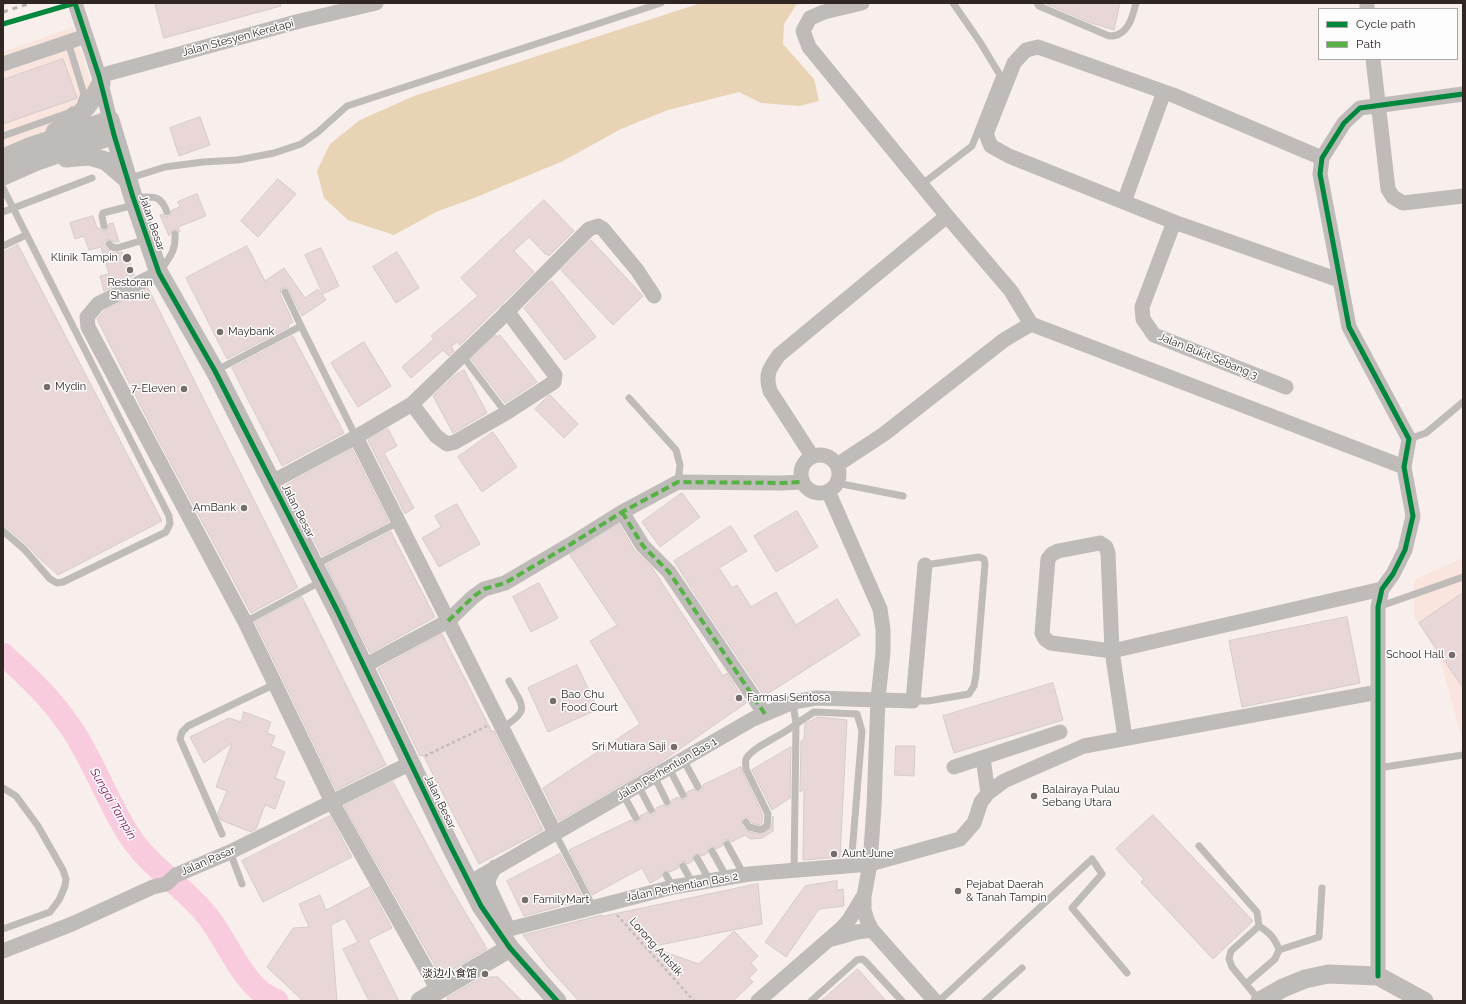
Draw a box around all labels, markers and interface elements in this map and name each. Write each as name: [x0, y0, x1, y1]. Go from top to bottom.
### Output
legend: [1318, 8, 1458, 60]
street label: Jalan Stesyen Keretapi: [181, 17, 295, 59]
text: Cycle path: [1356, 17, 1415, 31]
text: Path: [1356, 37, 1381, 51]
street label: Jalan Besar: [136, 193, 168, 253]
place label: Klinik Tampin: [51, 251, 118, 265]
marker: Klinik Tampin: [121, 252, 133, 264]
marker: Restoran Shasnie: [125, 265, 135, 275]
place label: Restoran Shasnie: [107, 276, 153, 302]
place label: Maybank: [228, 325, 274, 339]
marker: Maybank: [215, 327, 225, 337]
street label: Jalan Bukit Sebang 3: [1156, 330, 1260, 382]
place label: Mydin: [55, 380, 86, 394]
marker: Mydin: [42, 382, 52, 392]
place label: 7-Eleven: [131, 382, 176, 396]
marker: 7-Eleven: [179, 384, 189, 394]
street label: Jalan Besar: [279, 482, 317, 540]
place label: AmBank: [193, 501, 236, 515]
marker: AmBank: [239, 503, 249, 513]
place label: School Hall: [1386, 648, 1444, 662]
marker: School Hall: [1447, 650, 1457, 660]
place label: Bao Chu Food Court: [561, 688, 618, 714]
place label: Farmasi Sentosa: [747, 691, 830, 705]
marker: Farmasi Sentosa: [734, 693, 744, 703]
marker: Bao Chu Food Court: [548, 696, 558, 706]
street label: Jalan Perhentian Bas 1: [615, 735, 719, 803]
place label: Sri Mutiara Saji: [592, 740, 666, 754]
marker: Sri Mutiara Saji: [669, 742, 679, 752]
water label: Sungai Tampin: [87, 766, 139, 842]
street label: Jalan Besar: [421, 773, 459, 831]
place label: Balairaya Pulau Sebang Utara: [1042, 783, 1120, 809]
marker: Balairaya Pulau Sebang Utara: [1029, 791, 1039, 801]
street label: Jalan Pasar: [179, 844, 237, 878]
place label: Aunt June: [842, 847, 893, 861]
marker: Aunt June: [829, 849, 839, 859]
street label: Jalan Perhentian Bas 2: [625, 870, 739, 904]
place label: Pejabat Daerah & Tanah Tampin: [966, 878, 1047, 904]
marker: Pejabat Daerah & Tanah Tampin: [953, 886, 963, 896]
place label: FamilyMart: [533, 893, 589, 907]
marker: FamilyMart: [520, 895, 530, 905]
street label: Lorong Artistik: [626, 915, 686, 979]
place label: 淡边小食馆: [422, 967, 477, 981]
marker: 淡边小食馆: [480, 969, 490, 979]

